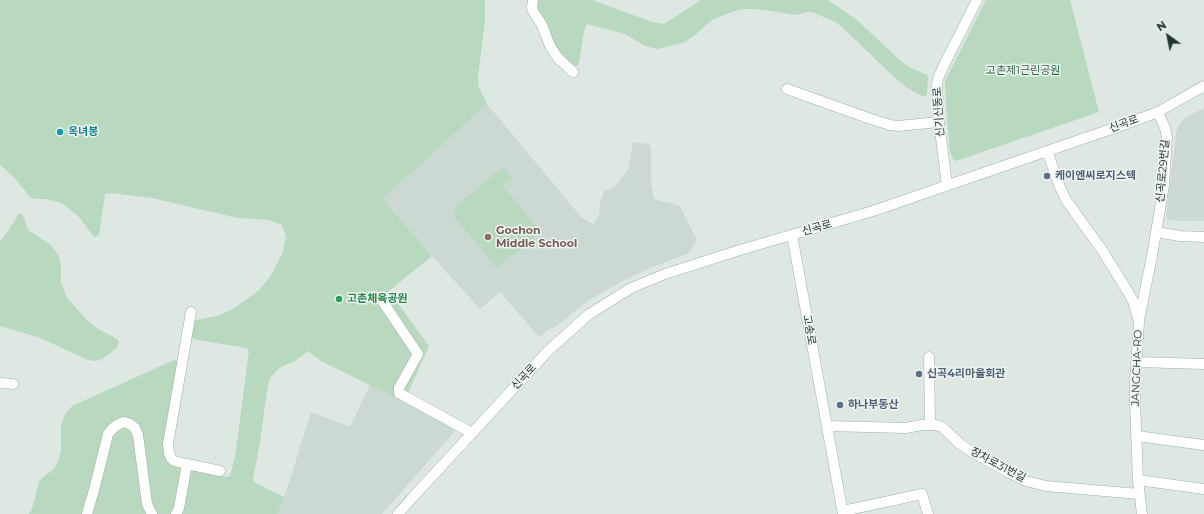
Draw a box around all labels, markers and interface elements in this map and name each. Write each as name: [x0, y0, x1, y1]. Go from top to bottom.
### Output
north arrow: [1148, 16, 1188, 56]
text: N: [1154, 18, 1169, 34]
park label: 고촌제1근린공원: [986, 64, 1060, 78]
street label: 신기신동로: [931, 86, 947, 138]
street label: 신곡로: [1107, 113, 1141, 135]
place label: 옥녀봉: [68, 125, 98, 139]
marker: 옥녀봉: [55, 127, 65, 137]
street label: 신곡로29번길: [1154, 139, 1172, 203]
place label: 케이엔씨로지스텍: [1055, 169, 1136, 183]
marker: 케이엔씨로지스텍: [1042, 171, 1052, 181]
street label: 신곡로: [801, 217, 833, 239]
place label: Gochon Middle School: [496, 224, 577, 250]
marker: Gochon Middle School: [483, 232, 493, 242]
place label: 고촌체육공원: [347, 292, 408, 306]
marker: 고촌체육공원: [334, 294, 344, 304]
street label: 고송로: [800, 314, 818, 346]
street label: JANGCHA-RO: [1129, 330, 1145, 406]
street label: 신곡로: [509, 361, 539, 393]
place label: 신곡4리마을회관: [927, 367, 1005, 381]
marker: 신곡4리마을회관: [914, 369, 924, 379]
place label: 하나부동산: [848, 398, 899, 412]
marker: 하나부동산: [835, 400, 845, 410]
street label: 장차로31번길: [968, 445, 1028, 485]

